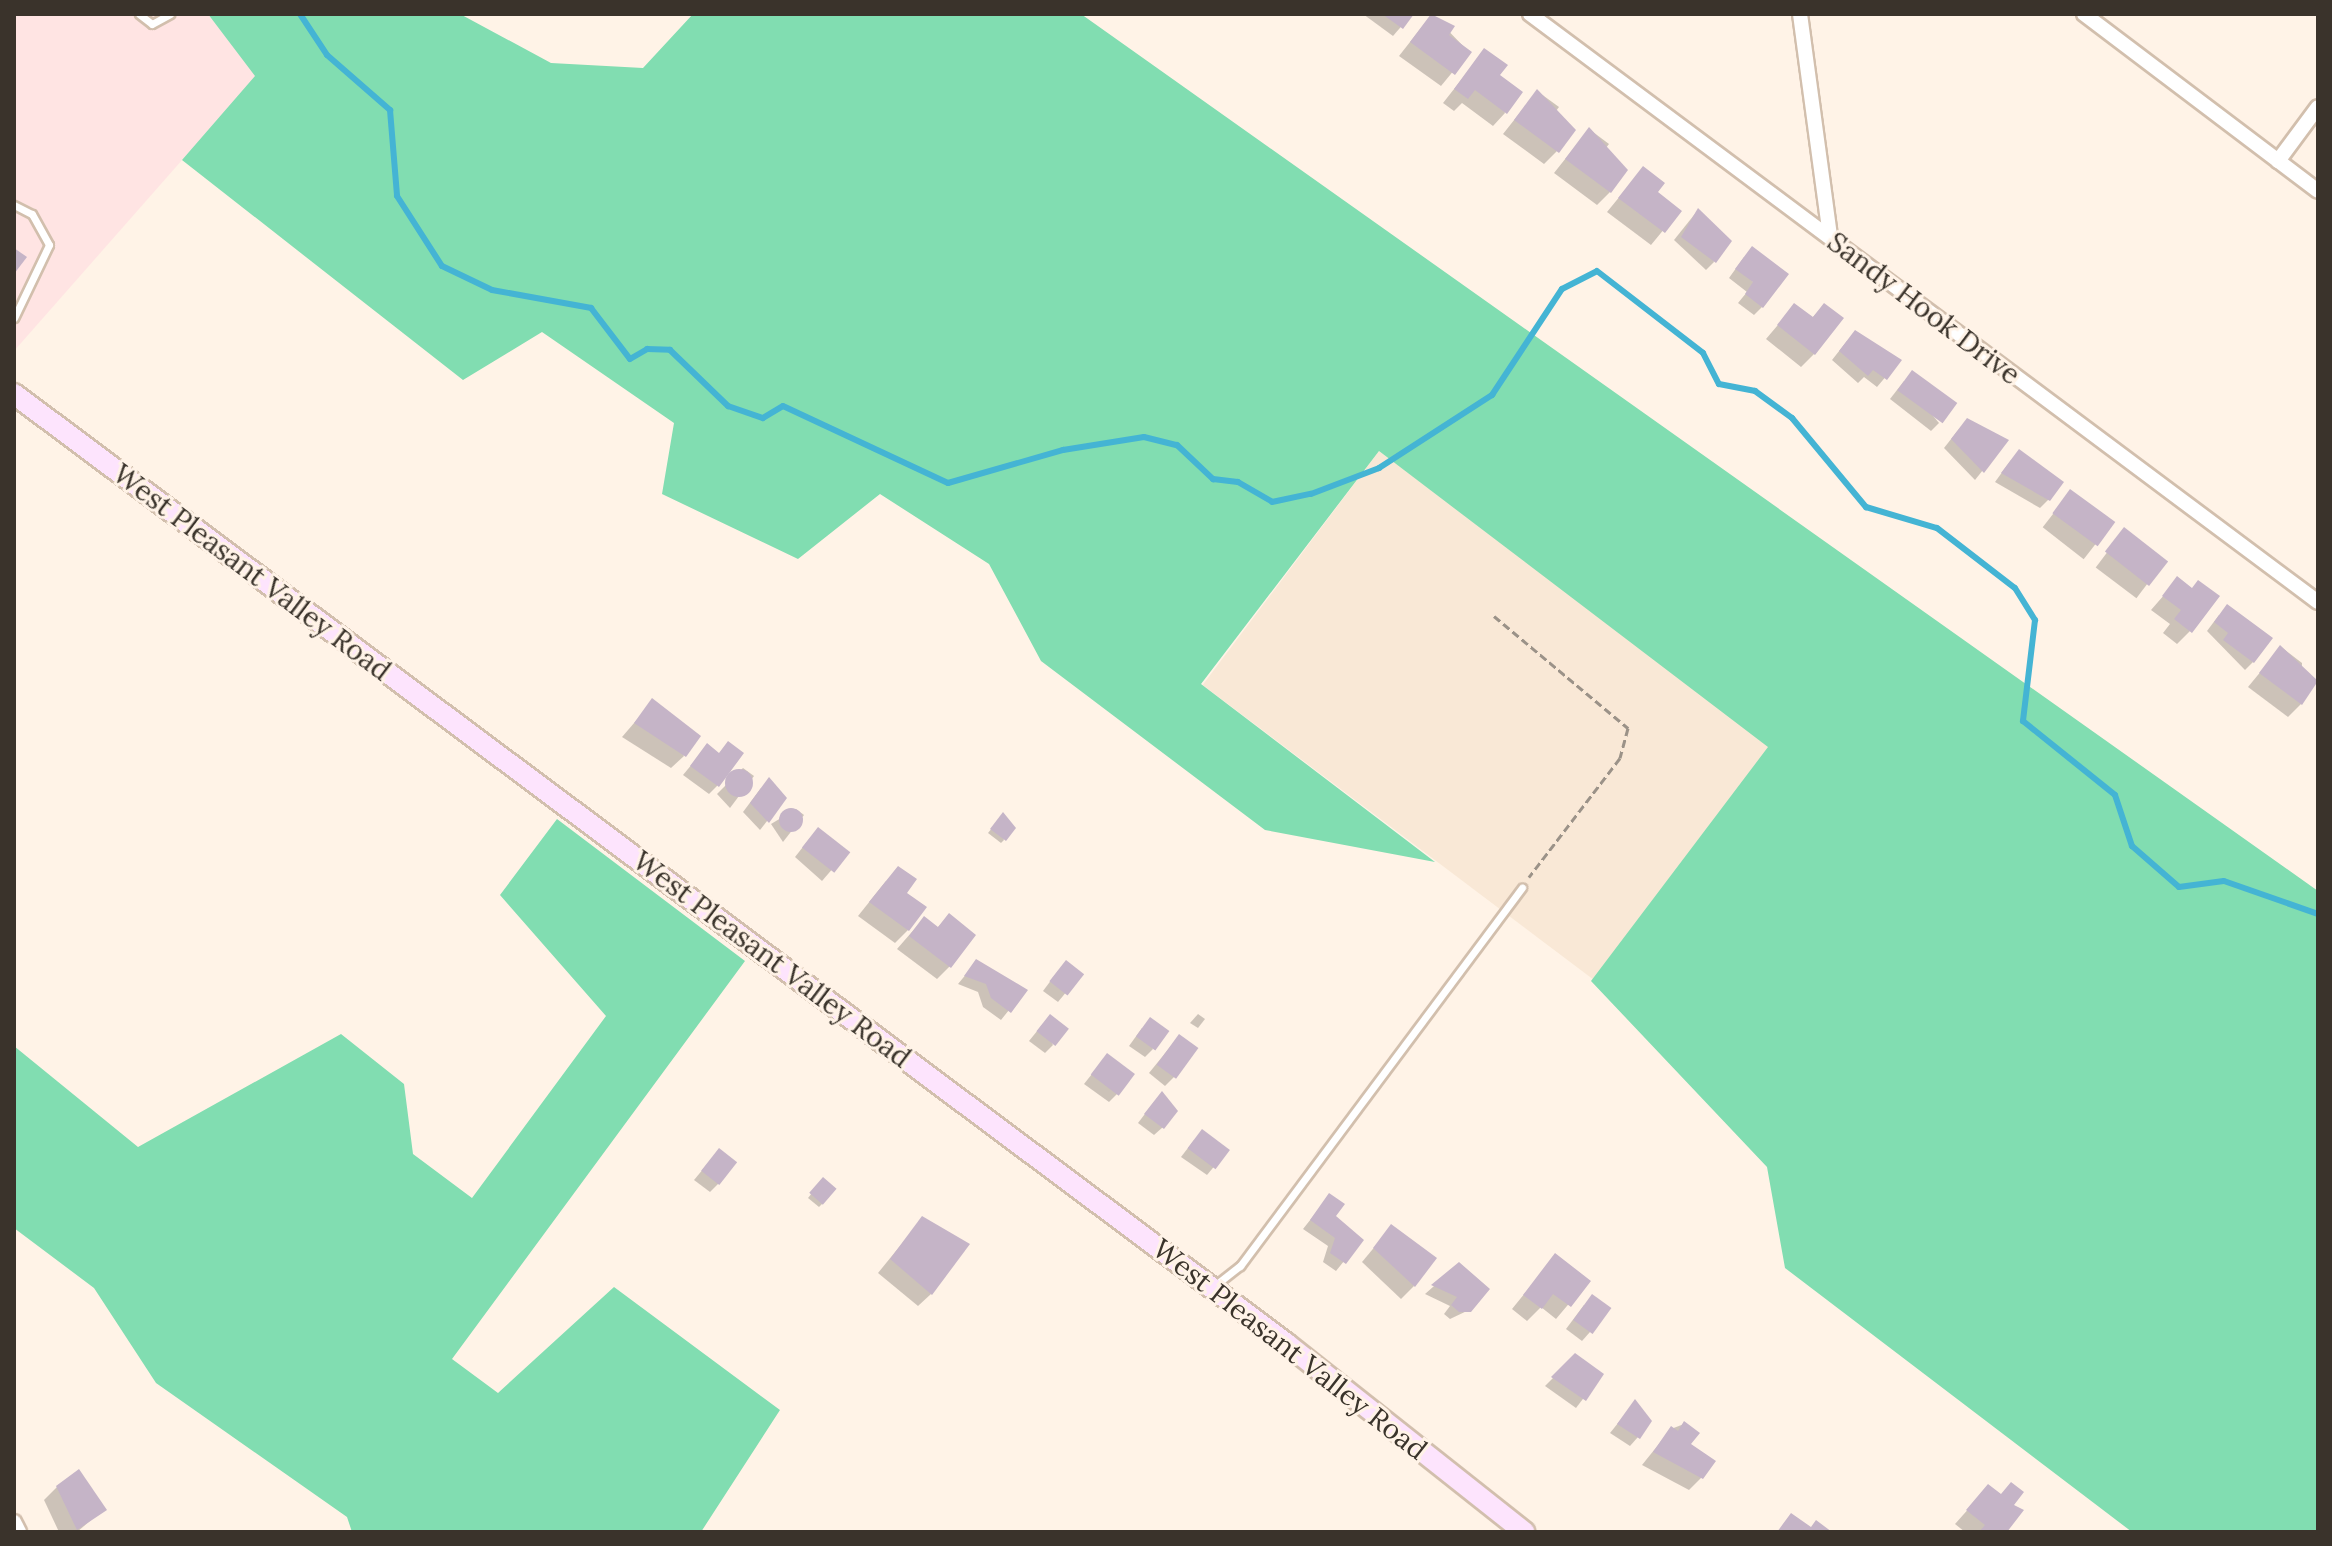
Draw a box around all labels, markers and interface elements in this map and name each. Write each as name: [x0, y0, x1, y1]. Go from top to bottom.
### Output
street label: Sandy Hook Drive: [1821, 225, 2027, 391]
street label: West Pleasant Valley Road: [107, 457, 397, 687]
street label: West Pleasant Valley Road: [627, 844, 917, 1074]
street label: West Pleasant Valley Road: [1146, 1231, 1434, 1467]

